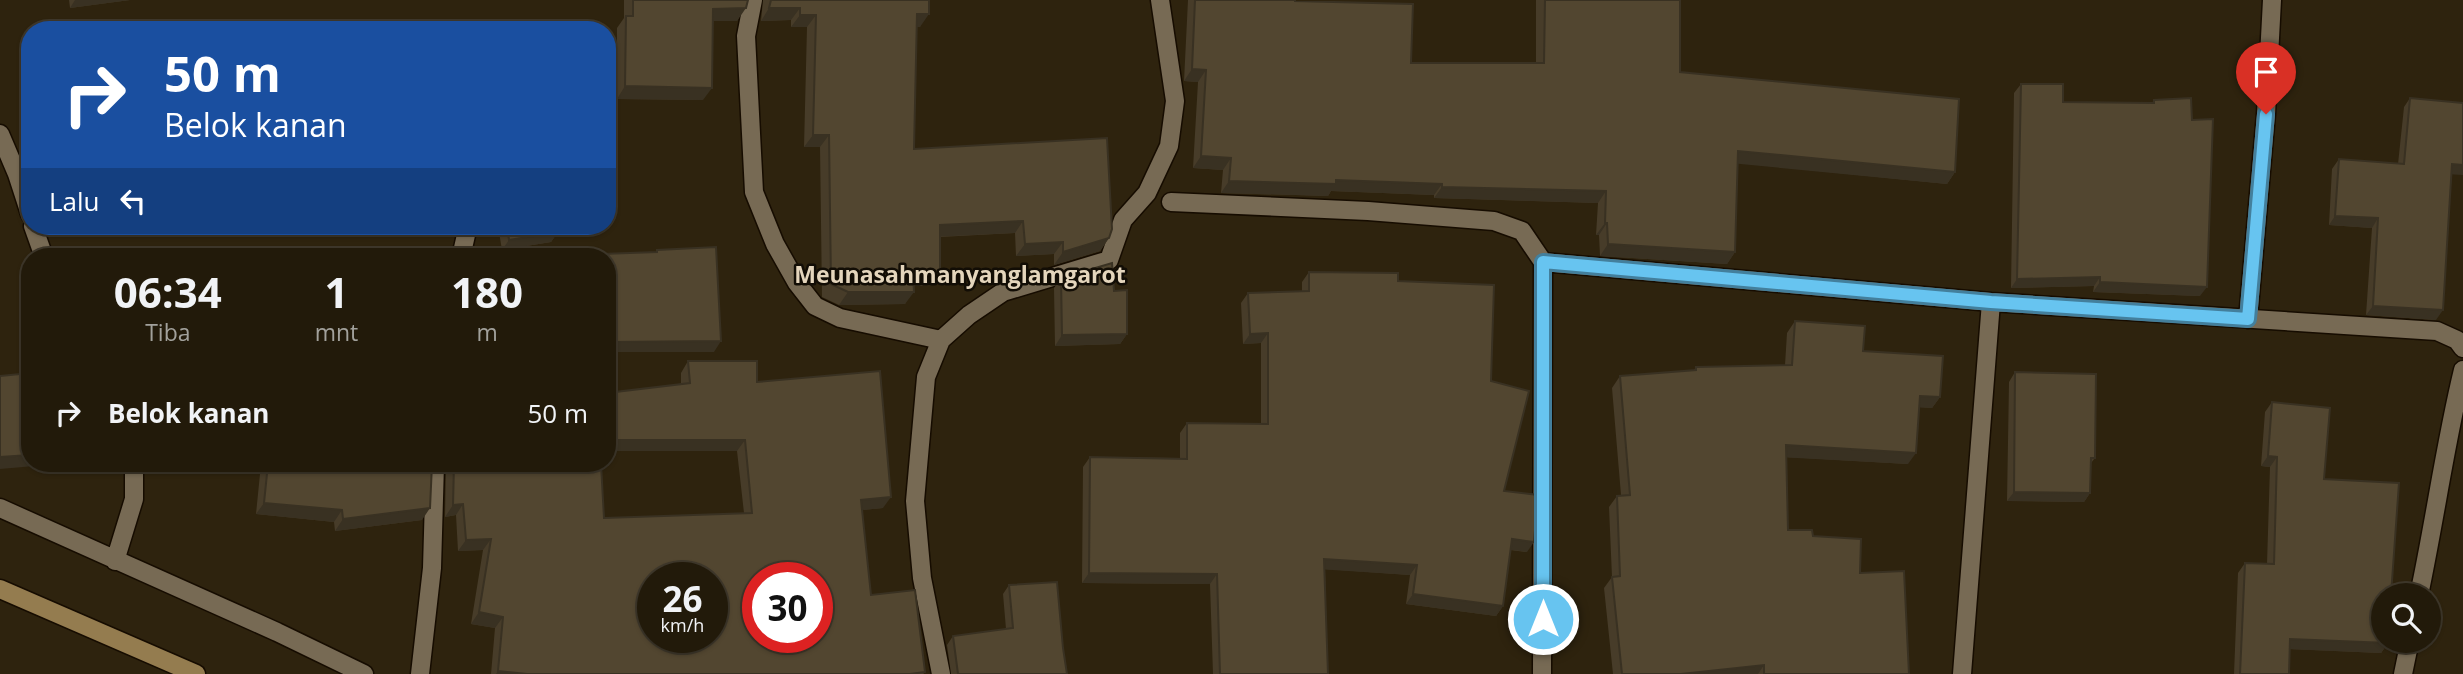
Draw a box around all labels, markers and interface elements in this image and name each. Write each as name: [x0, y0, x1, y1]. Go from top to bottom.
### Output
text: 50 m: [164, 40, 281, 106]
pin: [2236, 42, 2296, 114]
icon: right: [49, 49, 140, 140]
icon: arrive: [2247, 53, 2285, 91]
text: Belok kanan: [164, 103, 347, 146]
icon: left: [114, 182, 152, 220]
text: Lalu: [49, 183, 100, 219]
district label: Meunasahmanyanglamgarot: [794, 258, 1126, 290]
text: 06:34: [114, 263, 222, 320]
text: 1: [324, 263, 348, 320]
text: 180: [451, 263, 523, 320]
text: Tiba: [145, 316, 191, 348]
text: mnt: [315, 316, 358, 348]
text: m: [476, 316, 498, 348]
icon: right: [49, 394, 87, 432]
text: Belok kanan: [108, 395, 269, 431]
text: 50 m: [527, 395, 588, 431]
speed limit sign: 30: [742, 562, 833, 653]
text: 26: [662, 575, 703, 622]
position arrow: [1506, 582, 1580, 656]
map controls: [2371, 583, 2441, 653]
button: search: [2371, 583, 2441, 653]
text: km/h: [661, 613, 704, 637]

